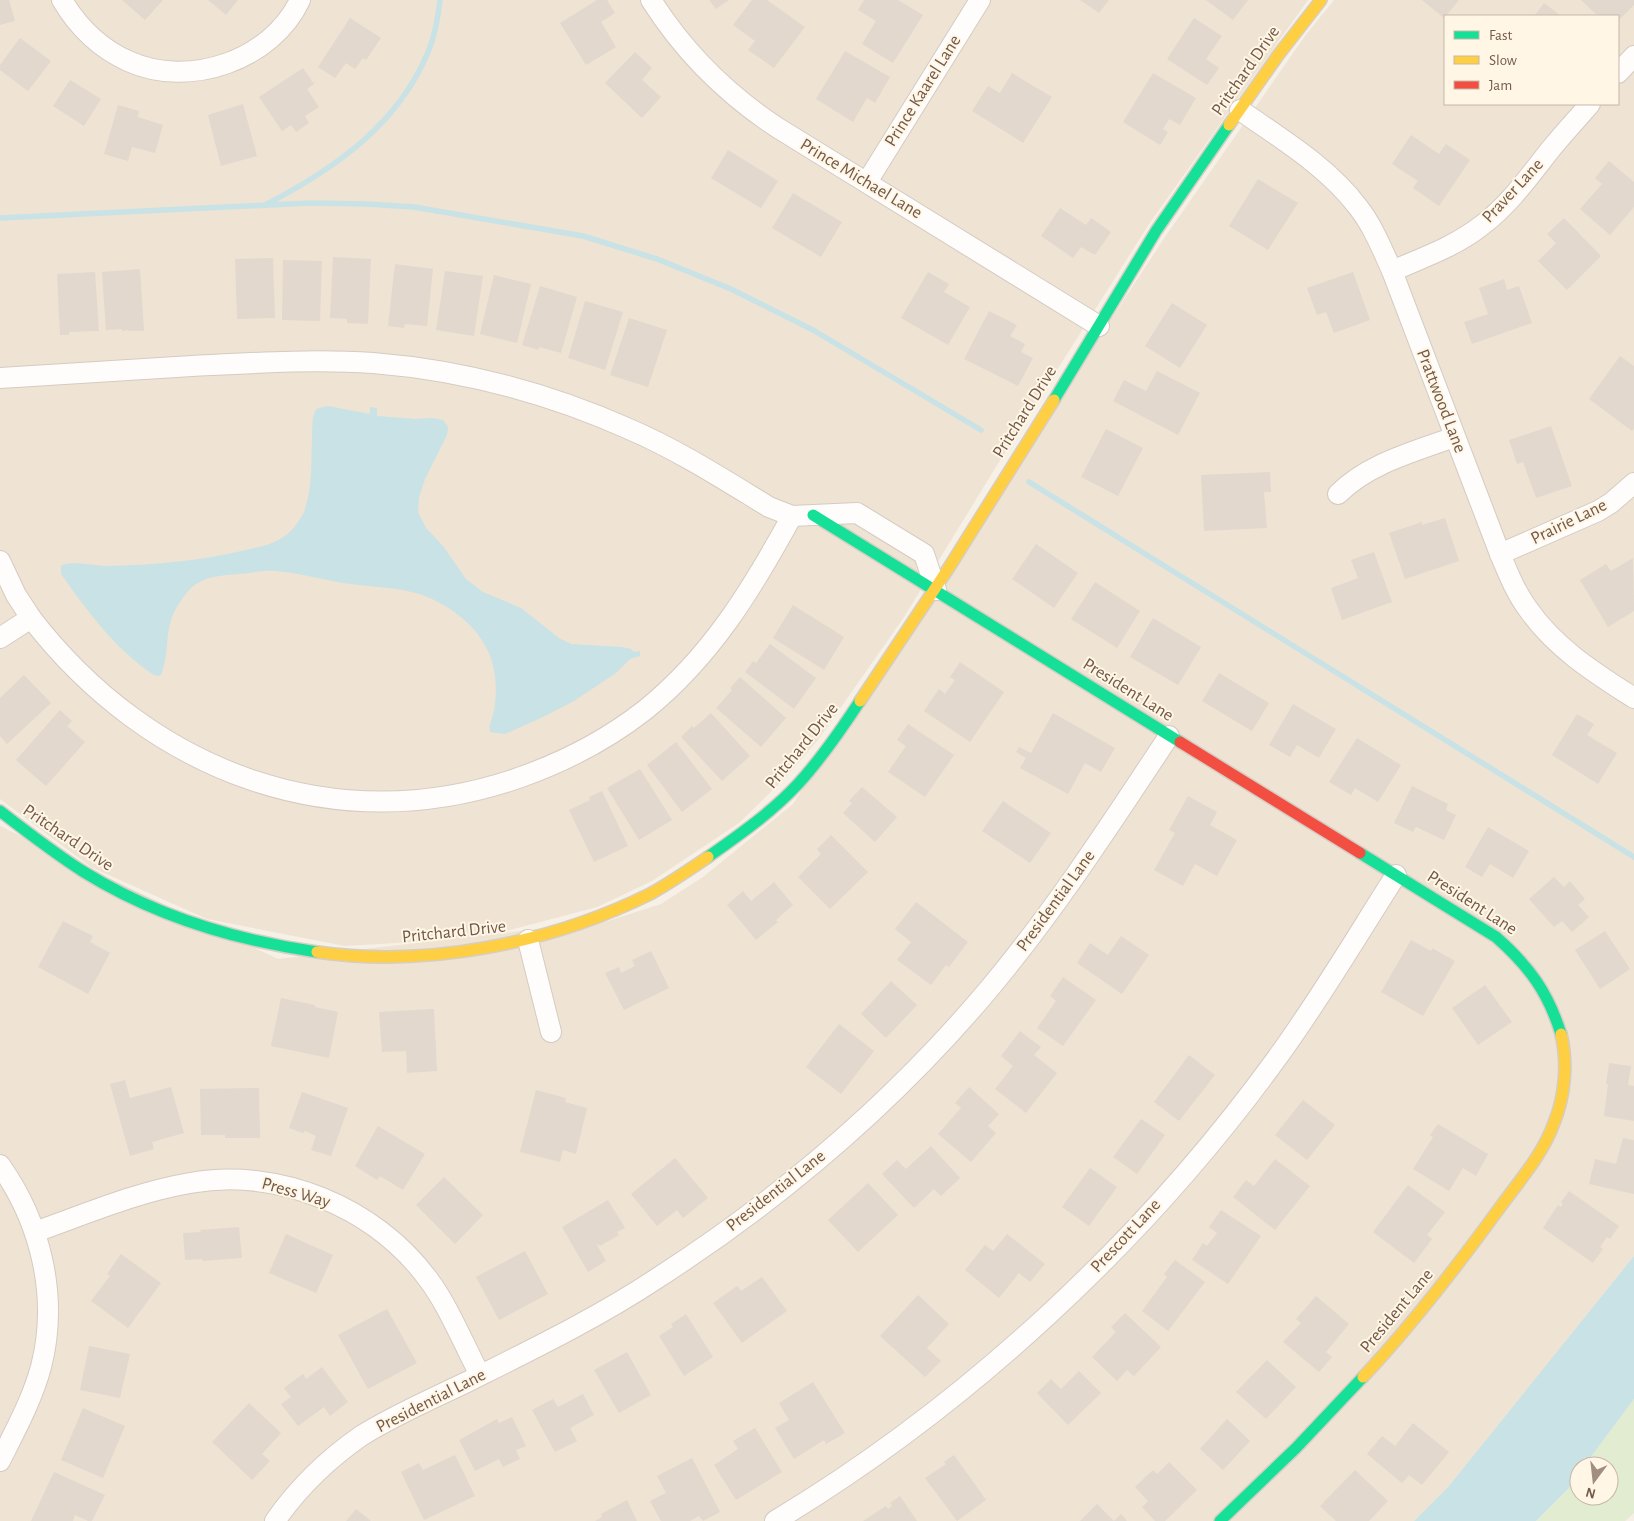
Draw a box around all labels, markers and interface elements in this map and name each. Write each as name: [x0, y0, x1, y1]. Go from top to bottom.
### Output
legend: [1444, 15, 1619, 105]
street label: Pritchard Drive: [1209, 23, 1283, 119]
text: Fast: [1489, 28, 1513, 43]
street label: Prince Kaarel Lane: [882, 32, 964, 150]
text: Slow: [1489, 53, 1517, 68]
text: Jam: [1489, 78, 1512, 93]
street label: Prince Michael Lane: [797, 136, 925, 222]
street label: Praver Lane: [1479, 155, 1547, 227]
street label: Prattwood Lane: [1413, 347, 1469, 455]
street label: Pritchard Drive: [990, 363, 1060, 461]
street label: Prairie Lane: [1528, 496, 1610, 548]
street label: President Lane: [1080, 655, 1176, 725]
street label: Pritchard Drive: [762, 700, 842, 792]
street label: Pritchard Drive: [20, 801, 116, 875]
street label: Presidential Lane: [1013, 847, 1099, 955]
street label: President Lane: [1424, 867, 1520, 939]
street label: Pritchard Drive: [401, 918, 507, 946]
street label: Presidential Lane: [723, 1147, 829, 1235]
street label: Press Way: [260, 1175, 333, 1211]
street label: Prescott Lane: [1088, 1196, 1164, 1276]
street label: President Lane: [1357, 1266, 1437, 1356]
street label: Presidential Lane: [373, 1366, 489, 1436]
north arrow: [1569, 1456, 1619, 1506]
text: N: [1584, 1485, 1597, 1501]

